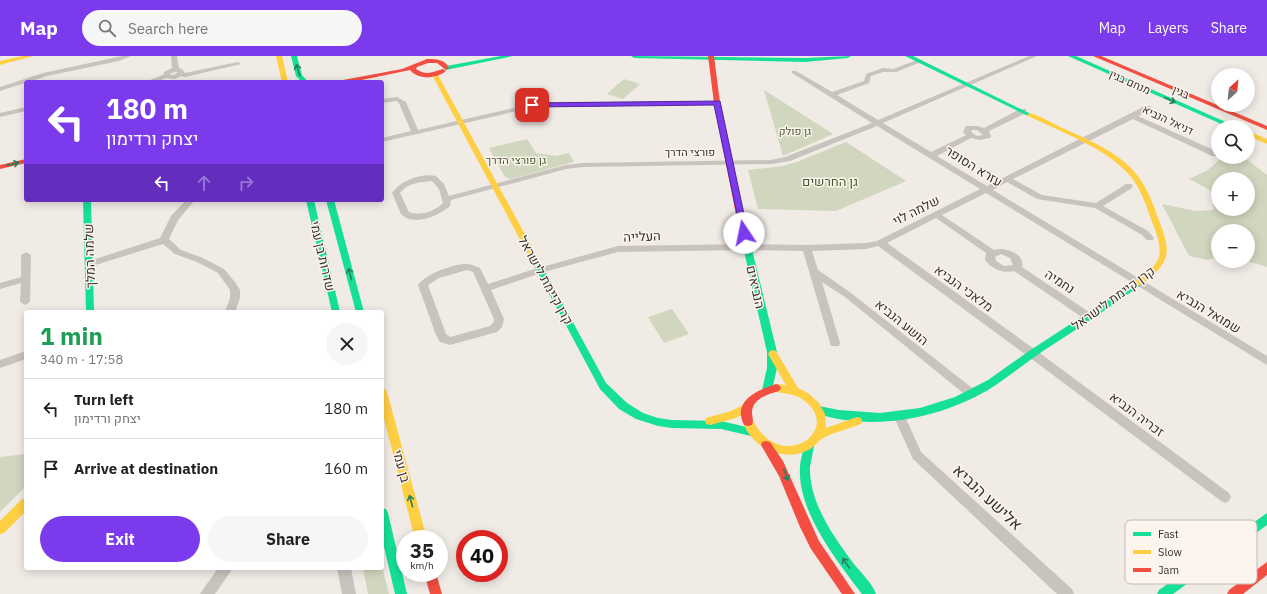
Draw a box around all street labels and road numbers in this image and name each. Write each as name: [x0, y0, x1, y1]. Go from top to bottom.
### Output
street label: מנחם בגין: [1107, 67, 1153, 97]
street label: בגין: [1171, 82, 1192, 102]
street label: דניאל הנביא: [1140, 102, 1196, 138]
street label: עזרא הסופר: [942, 142, 1005, 191]
street label: פורצי הדרך: [665, 145, 715, 159]
street label: שלמה לוי: [890, 191, 943, 229]
street label: שדרות בן עמי: [306, 219, 339, 293]
street label: שלמה המלך: [80, 223, 99, 289]
street label: העלייה: [623, 227, 661, 246]
street label: קרן קיימת לישראל: [514, 233, 577, 328]
street label: מלאכי הנביא: [931, 261, 996, 315]
street label: קרן קיימת לישראל: [1068, 262, 1158, 334]
street label: הנביאים: [742, 264, 769, 310]
street label: נחמיה: [1042, 265, 1078, 297]
street label: שמואל הנביא: [1174, 286, 1244, 337]
street label: הושע הנביא: [872, 296, 932, 349]
street label: זכריה הנביא: [1106, 388, 1168, 441]
street label: בן עמי: [389, 448, 414, 485]
street label: אלישע הנביא: [949, 460, 1027, 534]

